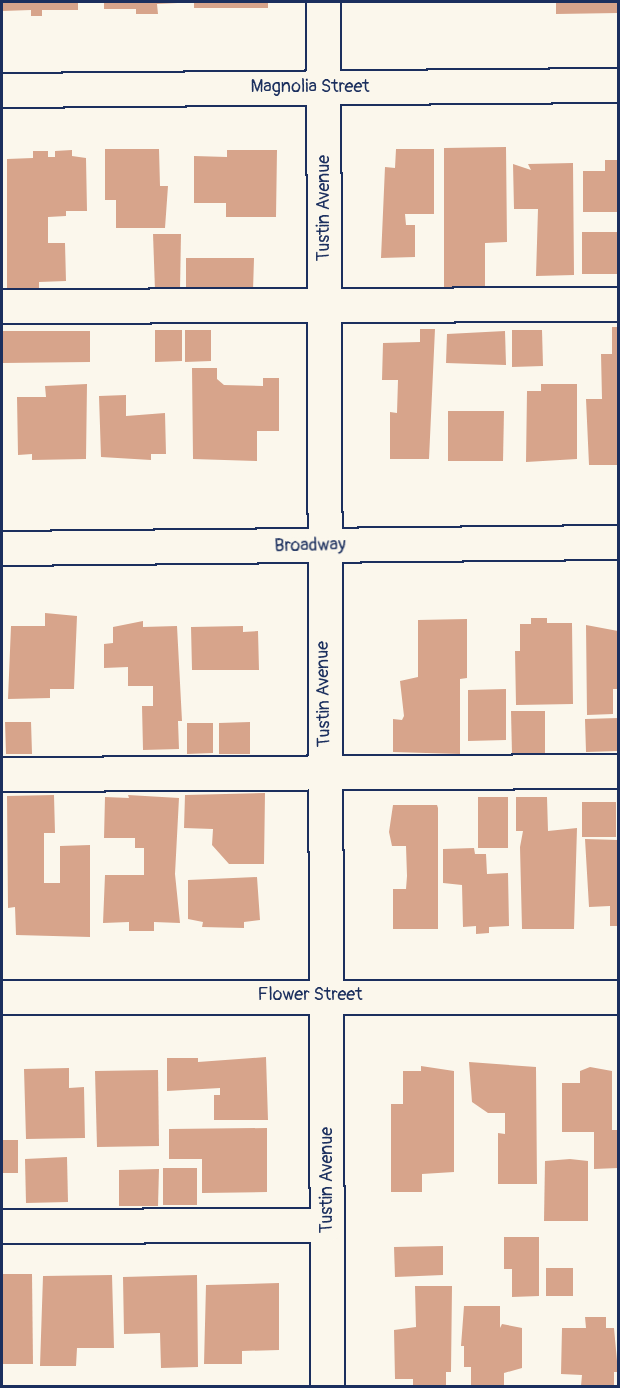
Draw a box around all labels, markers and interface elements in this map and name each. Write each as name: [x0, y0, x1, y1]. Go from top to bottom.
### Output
street label: Magnolia Street: [250, 76, 370, 98]
street label: Tustin Avenue: [313, 155, 335, 261]
street label: Broadway: [274, 535, 346, 557]
street label: Tustin Avenue: [312, 641, 336, 747]
street label: Flower Street: [258, 984, 362, 1006]
street label: Tustin Avenue: [316, 1127, 338, 1233]

